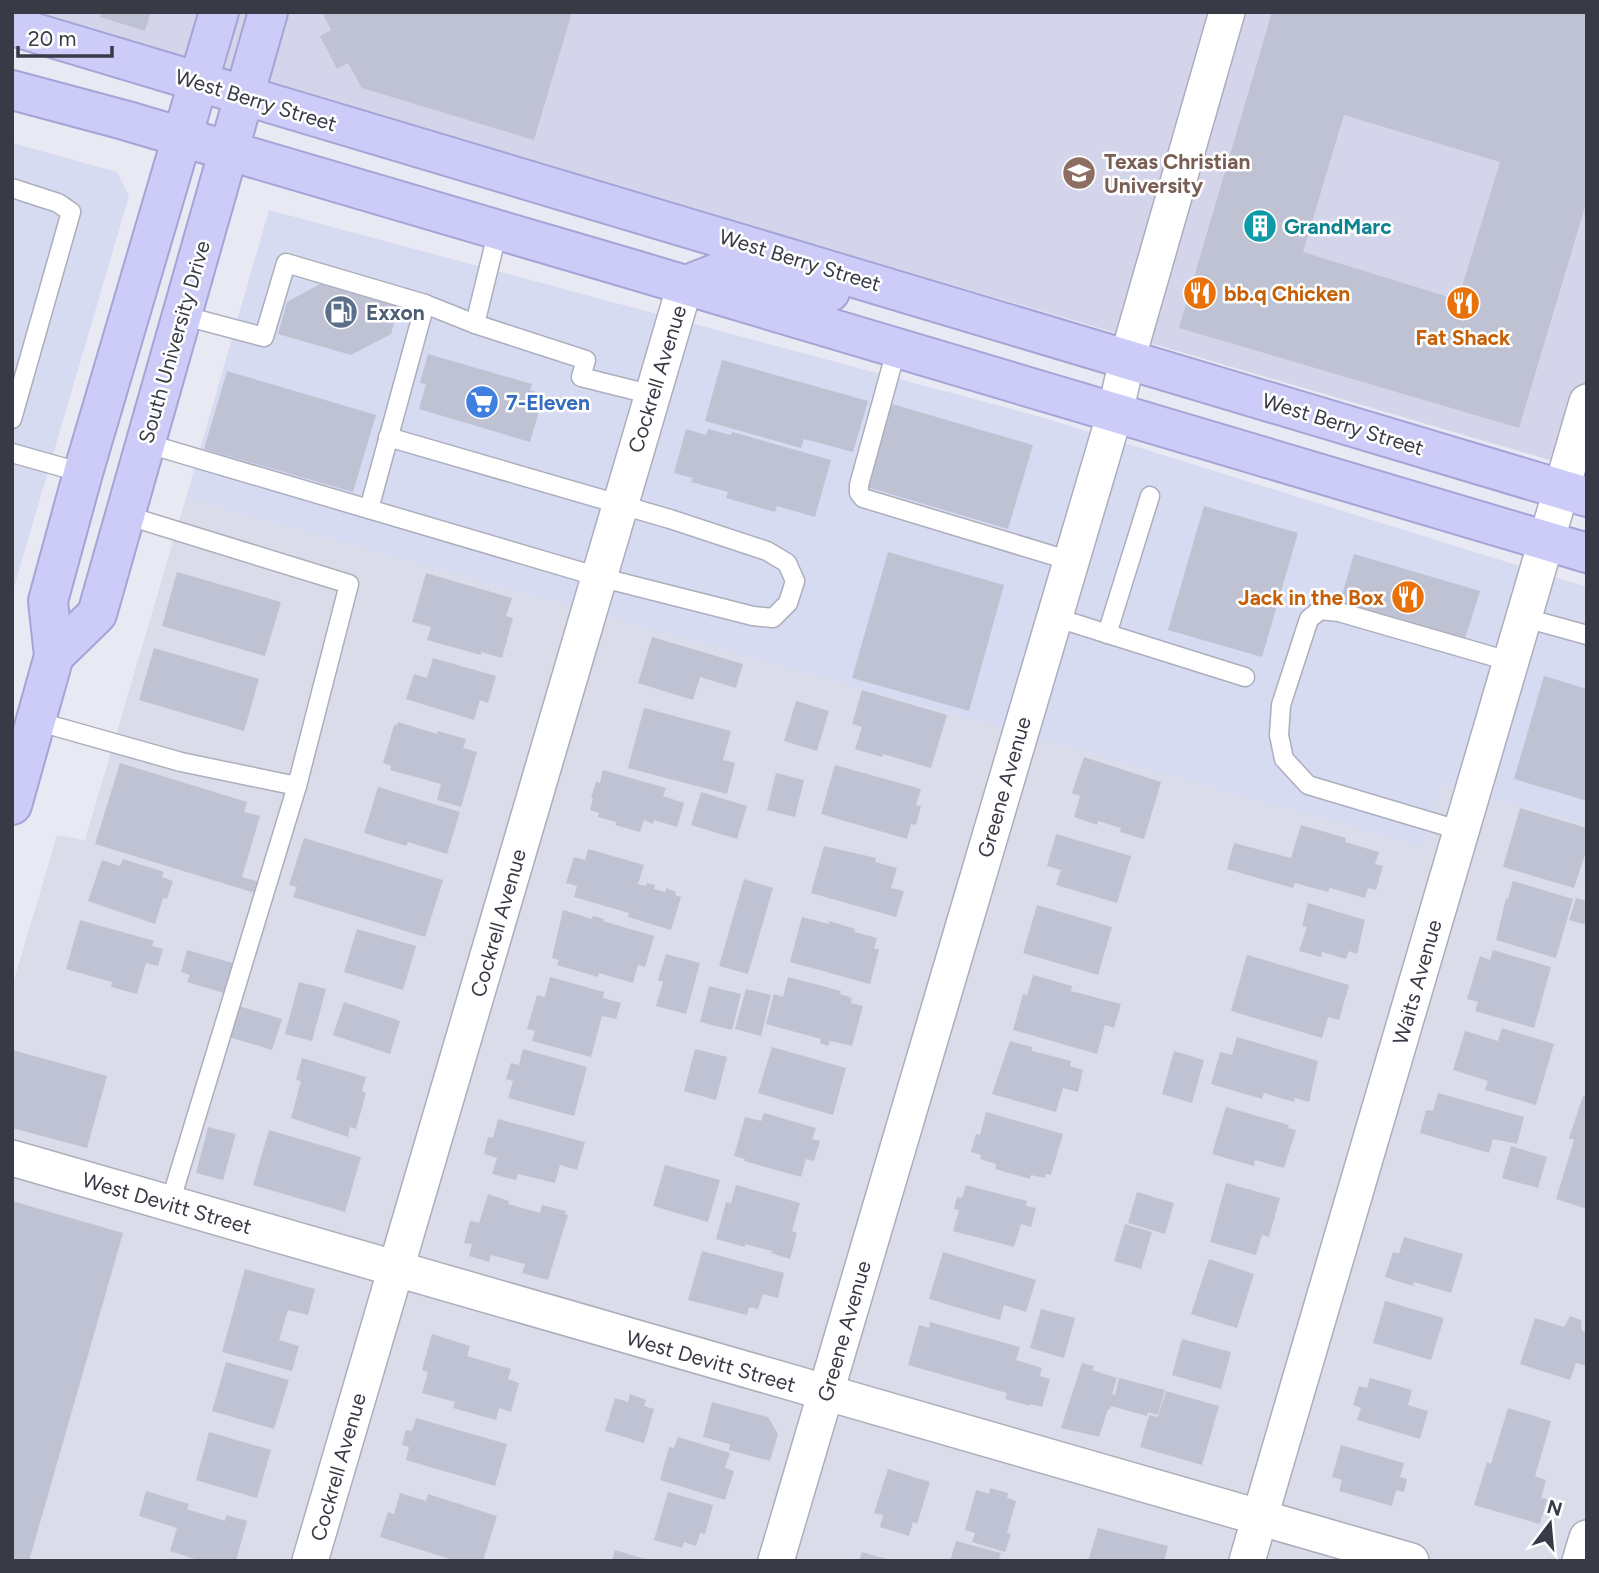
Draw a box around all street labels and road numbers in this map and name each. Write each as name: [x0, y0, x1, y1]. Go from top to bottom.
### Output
street label: West Berry Street: [172, 64, 340, 136]
street label: West Berry Street: [716, 224, 884, 296]
street label: South University Drive: [133, 238, 215, 446]
street label: Cockrell Avenue: [623, 302, 691, 456]
street label: West Berry Street: [1259, 388, 1427, 460]
street label: Greene Avenue: [972, 714, 1036, 860]
street label: Cockrell Avenue: [465, 846, 531, 1000]
street label: Waits Avenue: [1387, 917, 1447, 1047]
street label: West Devitt Street: [79, 1167, 255, 1239]
street label: Greene Avenue: [812, 1258, 876, 1404]
street label: West Devitt Street: [623, 1325, 799, 1397]
street label: Cockrell Avenue: [305, 1390, 371, 1544]

